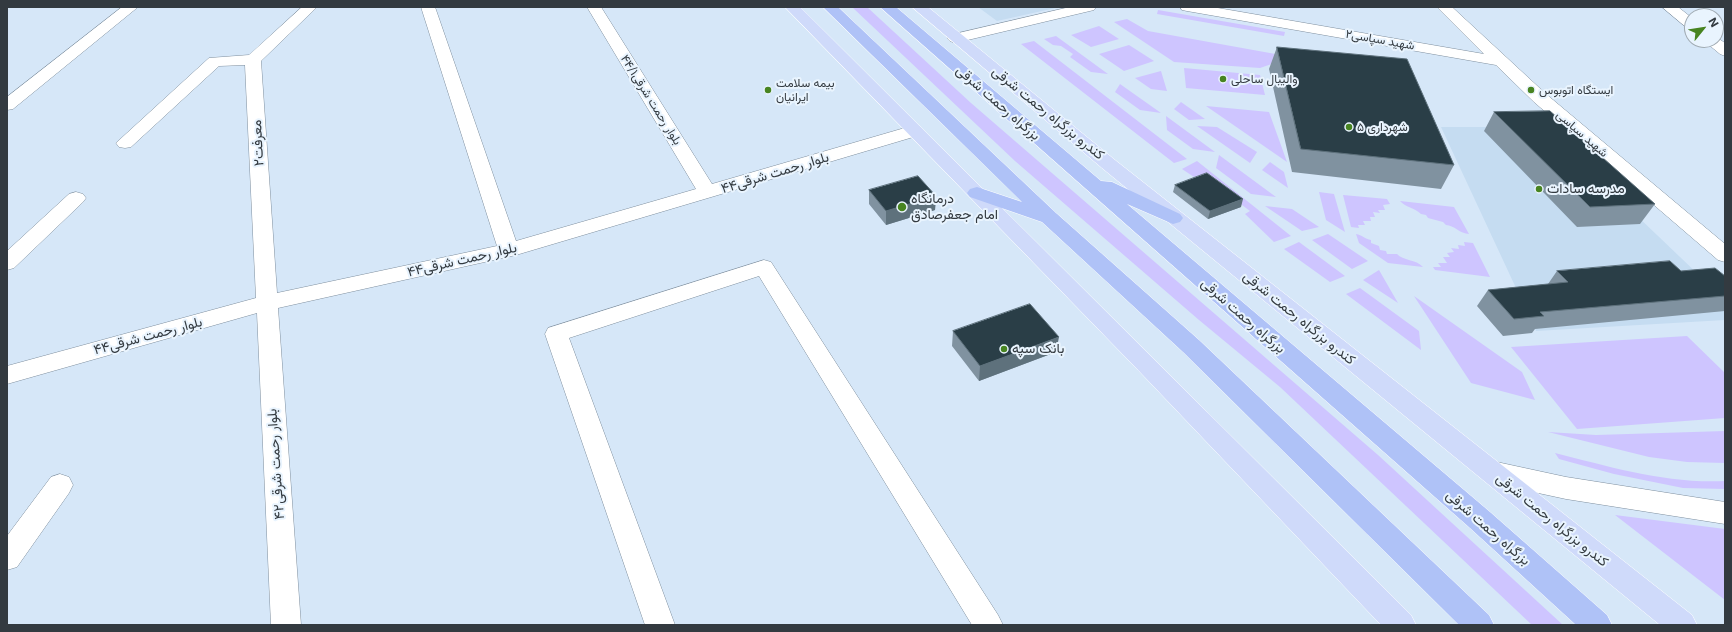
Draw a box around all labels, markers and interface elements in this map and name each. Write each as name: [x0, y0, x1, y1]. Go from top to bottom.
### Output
north arrow: [1684, 8, 1724, 48]
text: N: [1705, 15, 1722, 30]
street label: شهید سپاسی۲: [1344, 27, 1416, 53]
street label: بلوار رحمت شرقی۴۴/۱: [617, 52, 685, 148]
street label: بزرگراه رحمت شرقی: [952, 62, 1044, 144]
street label: کندرو بزرگراه رحمت شرقی: [989, 63, 1107, 163]
place label: والیبال ساحلی: [1231, 72, 1298, 86]
marker: والیبال ساحلی: [1218, 74, 1228, 84]
place label: بیمه سلامت ایرانیان: [776, 76, 835, 104]
place label: ایستگاه اتوبوس: [1539, 83, 1613, 97]
marker: بیمه سلامت ایرانیان: [763, 85, 773, 95]
marker: ایستگاه اتوبوس: [1526, 85, 1536, 95]
street label: شهید سپاسی: [1553, 108, 1611, 160]
street label: معرفت۲: [248, 119, 268, 167]
place label: شهرداری ۵: [1357, 120, 1408, 134]
marker: شهرداری ۵: [1344, 122, 1354, 132]
street label: ۴۴بلوار رحمت شرقی: [719, 149, 831, 197]
place label: مدرسه سادات: [1547, 181, 1625, 197]
marker: مدرسه سادات: [1534, 184, 1544, 194]
place label: درمانگاه امام جعفرصادق: [911, 191, 998, 224]
marker: درمانگاه امام جعفرصادق: [896, 201, 908, 213]
street label: ۴۴بلوار رحمت شرقی: [406, 239, 518, 281]
street label: کندرو بزرگراه رحمت شرقی: [1240, 268, 1358, 368]
street label: بزرگراه رحمت شرقی: [1197, 275, 1289, 357]
street label: ۴۴بلوار رحمت شرقی: [92, 313, 204, 359]
place label: بانک سپه: [1012, 341, 1064, 357]
marker: بانک سپه: [999, 344, 1009, 354]
street label: بلوار رحمت شرقی۴۲: [264, 408, 288, 520]
street label: کندرو بزرگراه رحمت شرقی: [1493, 470, 1611, 570]
street label: بزرگراه رحمت شرقی: [1442, 487, 1534, 569]

